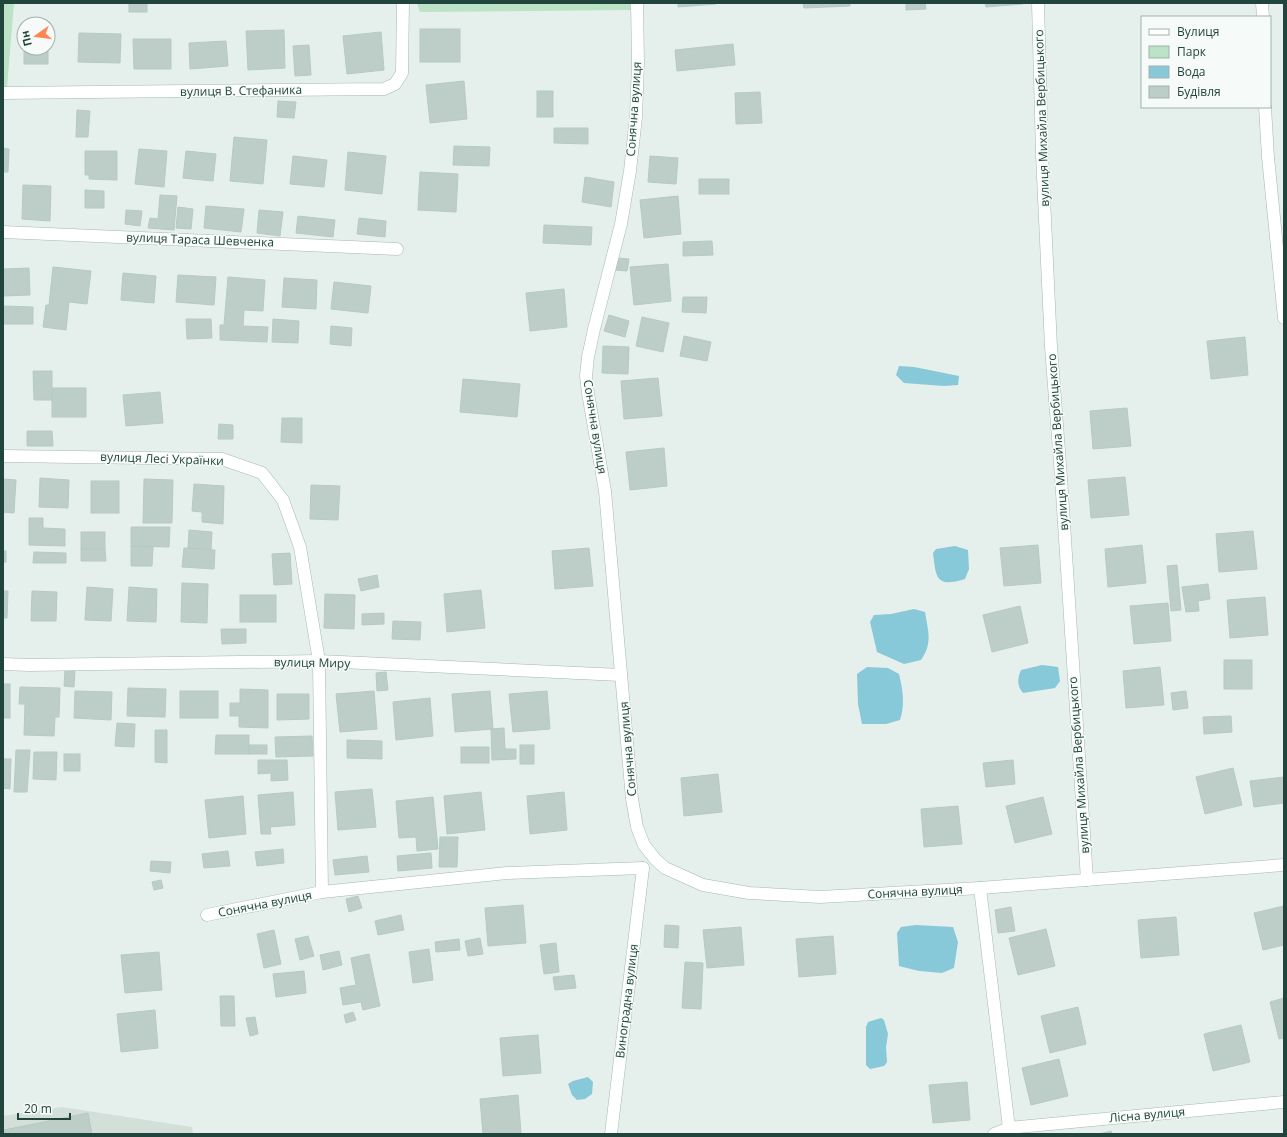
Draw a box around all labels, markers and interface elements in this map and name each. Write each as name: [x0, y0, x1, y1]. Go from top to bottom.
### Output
north arrow: [16, 16, 56, 56]
legend: [1141, 16, 1271, 108]
text: Вулиця: [1177, 23, 1219, 40]
text: Пн: [17, 29, 35, 48]
street label: вулиця Михайла Вербицького: [1030, 29, 1053, 207]
text: Парк: [1177, 43, 1207, 60]
street label: Сонячна вулиця: [622, 61, 645, 157]
text: Вода: [1177, 63, 1206, 80]
street label: вулиця В. Стефаника: [180, 81, 302, 100]
text: Будівля: [1177, 83, 1221, 100]
street label: вулиця Тараса Шевченка: [126, 228, 274, 251]
street label: вулиця Михайла Вербицького: [1043, 353, 1072, 531]
street label: Сонячна вулиця: [580, 379, 611, 475]
street label: вулиця Лесі Українки: [100, 448, 224, 469]
street label: вулиця Миру: [274, 653, 351, 672]
street label: вулиця Михайла Вербицького: [1064, 676, 1093, 854]
street label: Сонячна вулиця: [615, 701, 640, 797]
street label: Сонячна вулиця: [867, 881, 963, 902]
street label: Сонячна вулиця: [217, 886, 313, 921]
street label: Виноградна вулиця: [611, 943, 642, 1059]
scale bar: [18, 1095, 70, 1121]
text: 20 m: [24, 1100, 52, 1117]
street label: Лісна вулиця: [1108, 1103, 1186, 1126]

